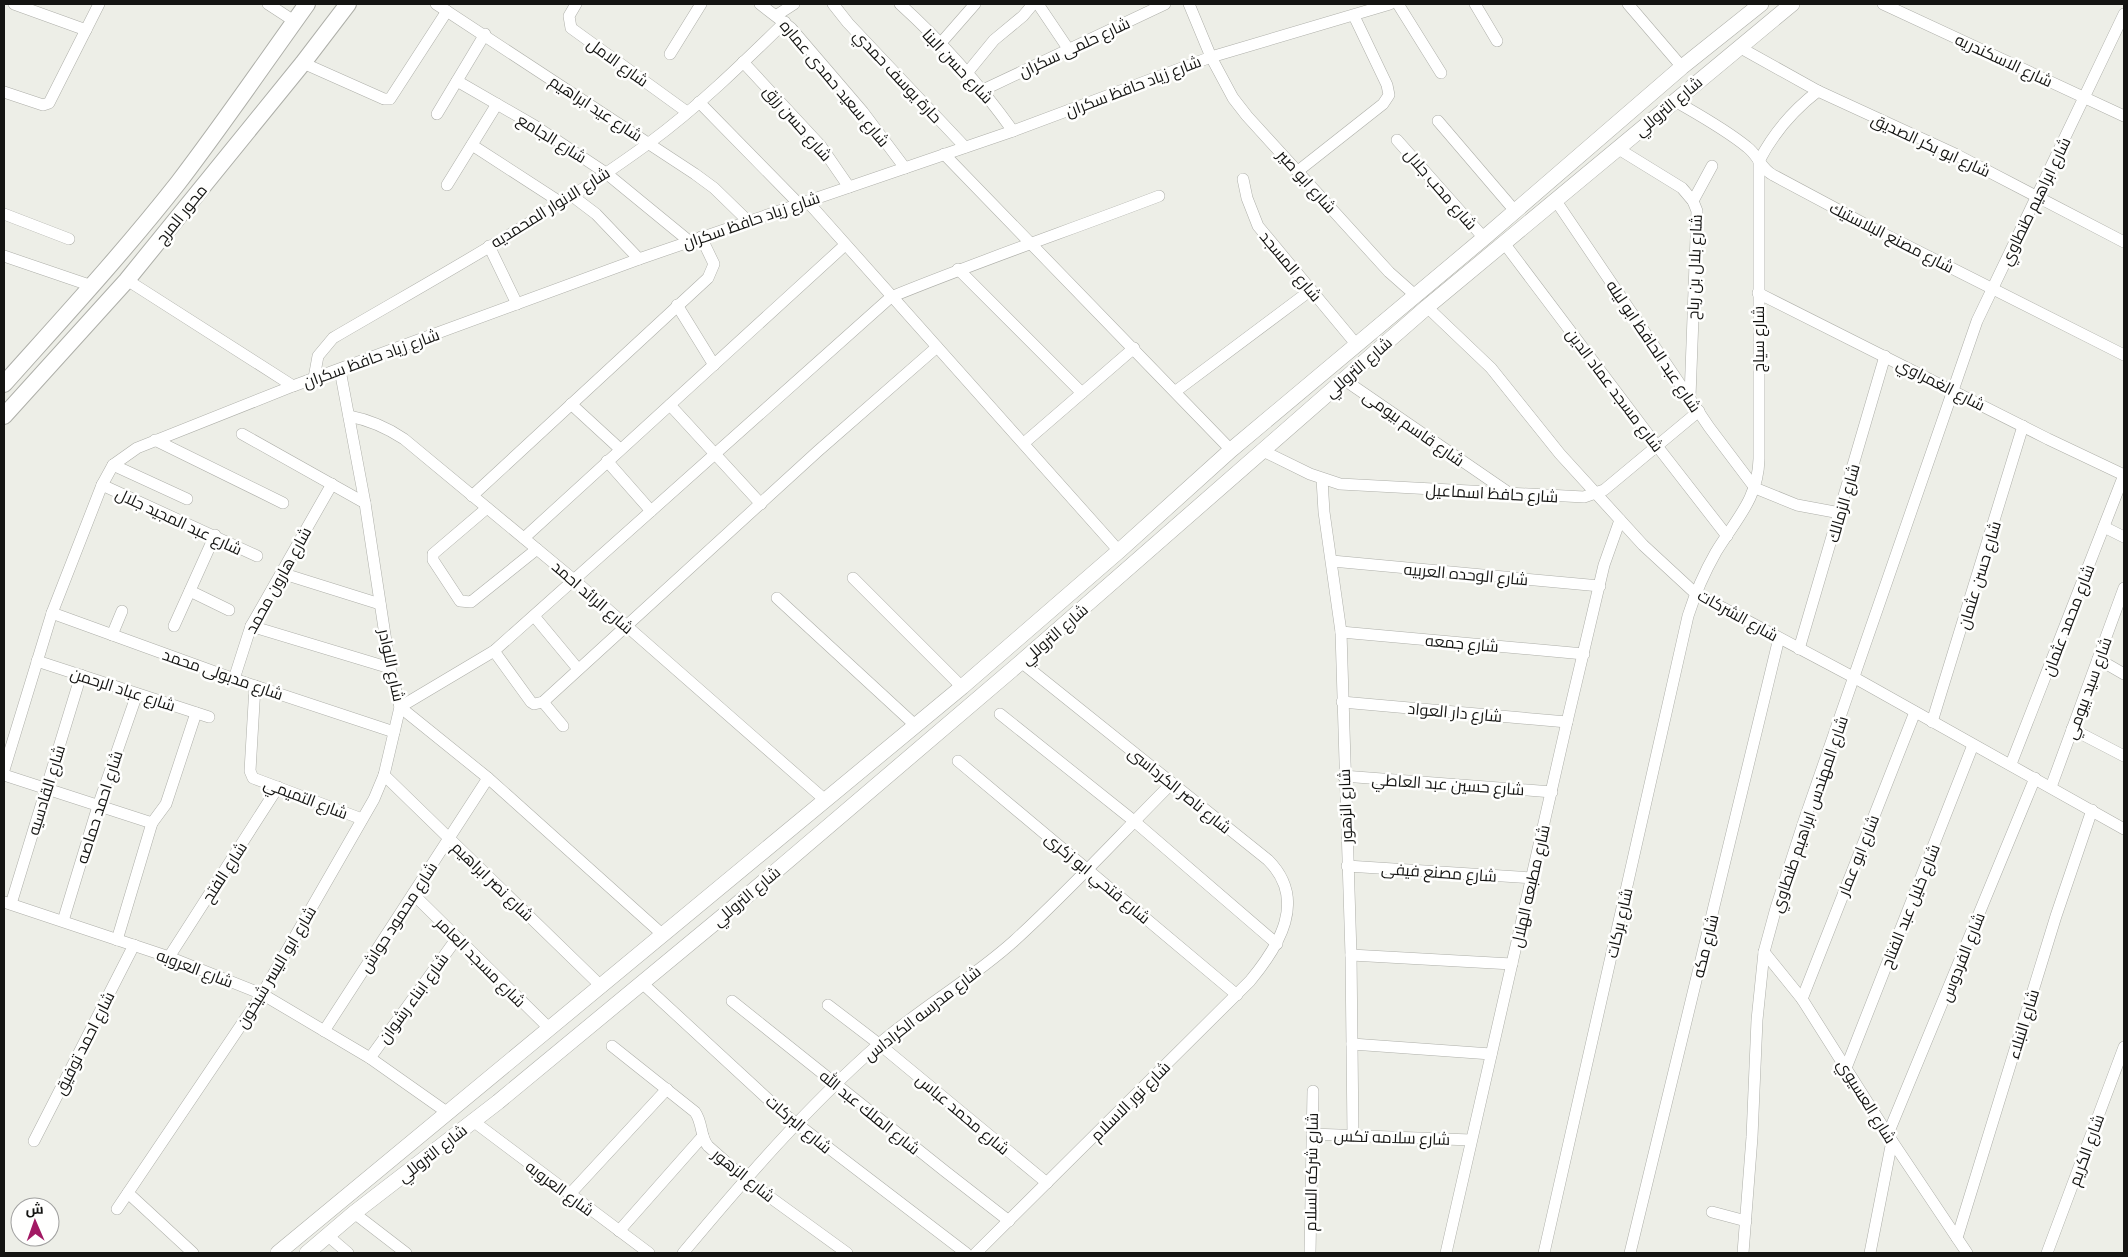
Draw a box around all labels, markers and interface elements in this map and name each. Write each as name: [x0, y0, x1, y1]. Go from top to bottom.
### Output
street label: شارع حلمى سكران: [1016, 13, 1134, 83]
street label: شارع سعيد حمدى عماره: [774, 16, 893, 152]
street label: شارع حسن البنا: [917, 25, 997, 109]
street label: حارة يوسف حمدي: [847, 26, 946, 130]
street label: شارع الاسكندريه: [1951, 30, 2056, 93]
street label: شارع الامل: [582, 34, 652, 92]
street label: شارع زياد حافظ سكران: [1063, 52, 1204, 123]
street label: شارع عيد ابراهيم: [545, 71, 646, 147]
street label: شارع التروللي: [1630, 72, 1709, 143]
street label: شارع حسن رزق: [758, 82, 836, 166]
street label: شارع الجامع: [513, 110, 590, 169]
street label: شارع ابو بكر الصديق: [1868, 110, 1993, 183]
street label: شارع ابراهيم طنطاوي: [1996, 134, 2078, 270]
street label: شارع ابو صير: [1271, 145, 1340, 218]
street label: شارع محب جلال: [1399, 145, 1481, 235]
street label: شارع الانوار المحمديه: [487, 163, 614, 253]
street label: محور المرج: [152, 181, 213, 249]
street label: شارع زياد حافظ سكران: [680, 188, 823, 255]
street label: شارع مصنع البلاستيك: [1826, 198, 1957, 279]
street label: شارع بلال بن رباح: [1683, 214, 1708, 320]
street label: شارع المسجد: [1254, 227, 1326, 307]
street label: شارع عبد الحافظ ابو ليله: [1601, 277, 1705, 417]
street label: شارع سياج: [1749, 306, 1770, 372]
street label: شارع زياد حافظ سكران: [300, 325, 443, 394]
street label: شارع مسجد عماد الدين: [1560, 325, 1667, 457]
street label: شارع التروللي: [1321, 333, 1398, 405]
street label: شارع الغمراوي: [1892, 354, 1988, 418]
street label: شارع قاسم بيومى: [1358, 386, 1468, 472]
street label: شارع الزمالك: [1823, 462, 1866, 545]
street label: شارع حافظ اسماعيل: [1425, 481, 1559, 508]
street label: شارع عبد المجيد جلال: [112, 484, 245, 561]
street label: شارع حسن عثمان: [1954, 519, 2007, 632]
street label: شارع هارون محمد: [241, 524, 317, 638]
street label: شارع الرائد احمد: [547, 557, 637, 639]
street label: شارع الوحده العربيه: [1403, 560, 1529, 591]
street label: شارع محمد عثمان: [2038, 562, 2100, 679]
street label: شارع الشركات: [1693, 586, 1781, 647]
street label: شارع التروللي: [1017, 600, 1094, 672]
street label: شارع اللوادر: [372, 626, 408, 704]
street label: شارع جمعه: [1424, 631, 1500, 658]
street label: شارع سيد بيومي: [2061, 634, 2120, 743]
street label: شارع مدبولى محمد: [159, 645, 286, 706]
street label: شارع عباد الرحمن: [67, 664, 178, 717]
street label: شارع دار العواد: [1407, 699, 1503, 728]
street label: شارع المهندس ابراهيم طنطاوي: [1767, 713, 1856, 916]
street label: شارع القادسيه: [24, 743, 71, 838]
street label: شارع ناصر الكرداسى: [1123, 743, 1235, 839]
street label: شارع احمد حماصه: [72, 748, 129, 867]
street label: شارع الزهور: [1335, 768, 1358, 844]
street label: شارع حسين عبد العاطي: [1371, 770, 1525, 803]
street label: شارع التميمي: [260, 774, 351, 827]
street label: شارع ابو عمار: [1833, 812, 1885, 900]
street label: شارع مطبعه الهلال: [1507, 823, 1556, 950]
street label: شارع فتحي ابو زكرى: [1039, 829, 1154, 931]
street label: شارع الفتح: [198, 838, 253, 907]
street label: شارع نصر ابراهيم: [446, 838, 537, 927]
street label: شارع خليل عبد الفتاح: [1877, 841, 1946, 972]
street label: شارع محمود حواش: [356, 858, 443, 977]
street label: شارع مصنع فيفى: [1380, 859, 1497, 888]
street label: شارع التروللي: [708, 862, 787, 933]
street label: شارع بركات: [1602, 886, 1639, 960]
street label: شارع ابو اليسر شيخون: [232, 903, 322, 1033]
street label: شارع الفردوس: [1936, 910, 1991, 1005]
street label: شارع مكه: [1688, 912, 1724, 980]
street label: شارع مسجد العامر: [430, 913, 530, 1013]
street label: شارع العروبه: [153, 945, 236, 994]
street label: شارع ابناء رشوان: [374, 950, 454, 1048]
street label: شارع مدرسه الكراداس: [860, 962, 986, 1067]
street label: شارع النبلاء: [2004, 987, 2045, 1062]
street label: شارع احمد توفيق: [50, 989, 120, 1099]
street label: شارع العسيوي: [1830, 1056, 1900, 1149]
street label: شارع نور الاسلام: [1087, 1058, 1175, 1146]
street label: شارع الملك عبد الله: [814, 1065, 924, 1160]
street label: شارع محمد عباس: [911, 1070, 1013, 1160]
street label: شارع البركات: [761, 1091, 836, 1159]
street label: شارع الكريم: [2065, 1112, 2110, 1189]
street label: شارع شركه السلام: [1301, 1113, 1324, 1231]
street label: شارع التروللي: [394, 1120, 473, 1190]
street label: شارع سلامه تكس: [1333, 1126, 1451, 1151]
street label: شارع الزهور: [707, 1144, 779, 1208]
street label: شارع العروبه: [521, 1157, 598, 1222]
north arrow: [10, 1197, 60, 1247]
text: ش: [25, 1201, 44, 1218]

